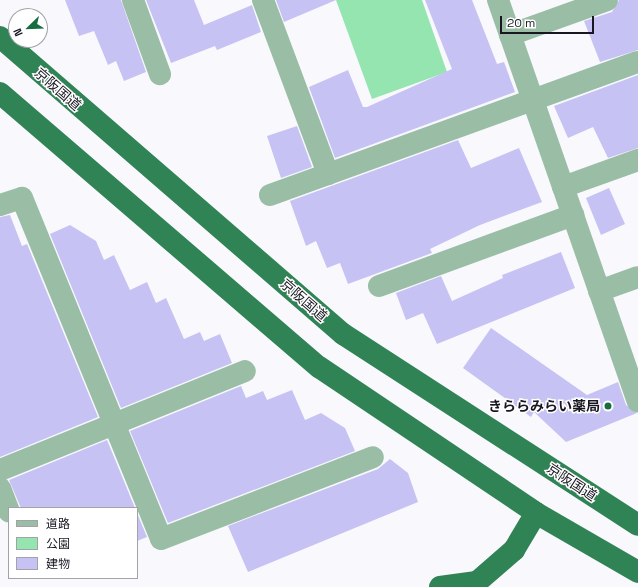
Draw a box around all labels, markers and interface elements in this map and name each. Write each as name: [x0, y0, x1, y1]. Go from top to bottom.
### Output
north arrow: [8, 8, 48, 48]
scale bar: [502, 8, 596, 34]
text: 20 m: [507, 15, 535, 31]
text: N: [10, 26, 26, 38]
street label: 京阪国道: [31, 64, 85, 114]
street label: 京阪国道: [277, 275, 331, 325]
place label: きららみらい薬局: [488, 398, 600, 414]
marker: きららみらい薬局: [603, 401, 613, 411]
street label: 京阪国道: [544, 460, 600, 504]
legend: [8, 507, 138, 579]
text: 道路: [46, 516, 70, 532]
text: 公園: [46, 536, 70, 552]
text: 建物: [46, 556, 70, 572]

